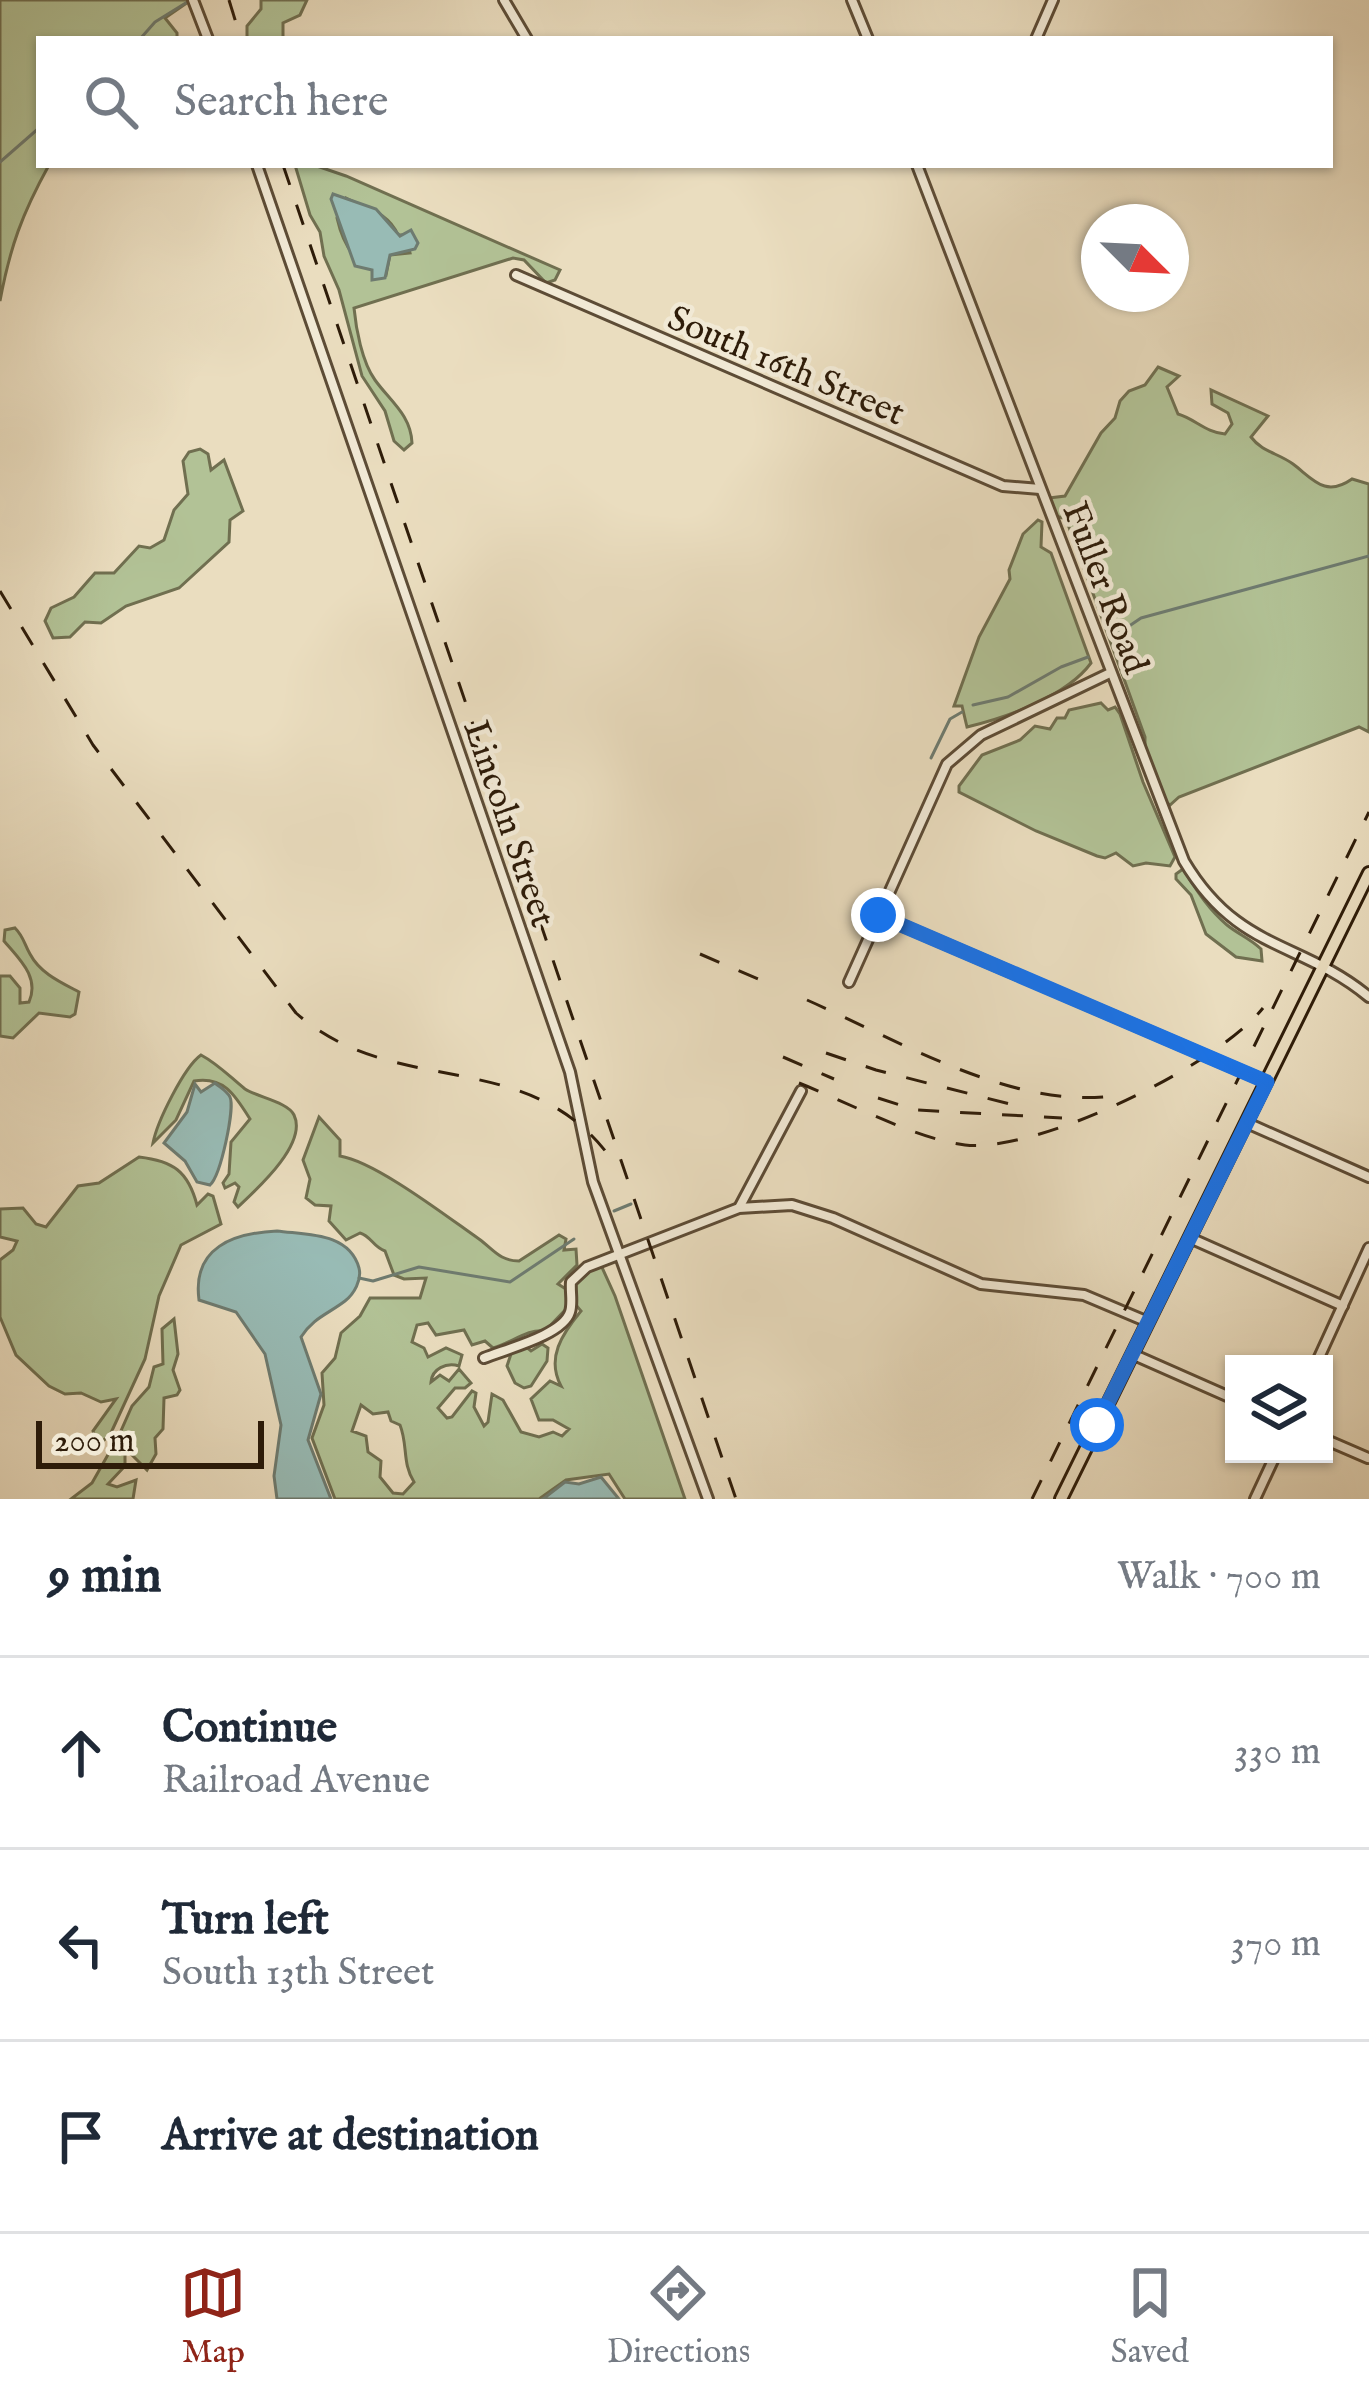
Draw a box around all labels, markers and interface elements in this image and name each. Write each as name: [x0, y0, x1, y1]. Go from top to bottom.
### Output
search box: [36, 36, 1333, 168]
icon: search: [78, 69, 144, 135]
text: Search here: [174, 74, 388, 131]
north arrow: [1081, 204, 1189, 312]
street label: South 16th Street: [660, 296, 911, 437]
street label: Fuller Road: [1051, 496, 1158, 681]
street label: Lincoln Street: [451, 715, 565, 933]
route end: [851, 888, 905, 942]
map controls: [1225, 1355, 1333, 1463]
button: layers: [1225, 1355, 1333, 1463]
route start: [1070, 1398, 1124, 1452]
scale bar: [36, 1415, 264, 1468]
text: 200 m: [54, 1421, 135, 1463]
text: 9 min: [48, 1545, 162, 1610]
text: Walk · 700 m: [1117, 1553, 1321, 1602]
text: Continue: [162, 1700, 337, 1757]
icon: ahead: [48, 1720, 114, 1786]
text: 330 m: [1234, 1728, 1321, 1777]
text: Railroad Avenue: [162, 1757, 430, 1806]
text: Turn left: [162, 1892, 329, 1949]
icon: left: [48, 1912, 114, 1978]
text: 370 m: [1230, 1920, 1321, 1969]
text: South 13th Street: [162, 1949, 434, 1998]
icon: arrive: [48, 2104, 114, 2170]
text: Arrive at destination: [162, 2108, 539, 2165]
tab: Map: [180, 2260, 246, 2374]
tab: Directions: [607, 2260, 750, 2374]
tab: Saved: [1111, 2260, 1189, 2374]

